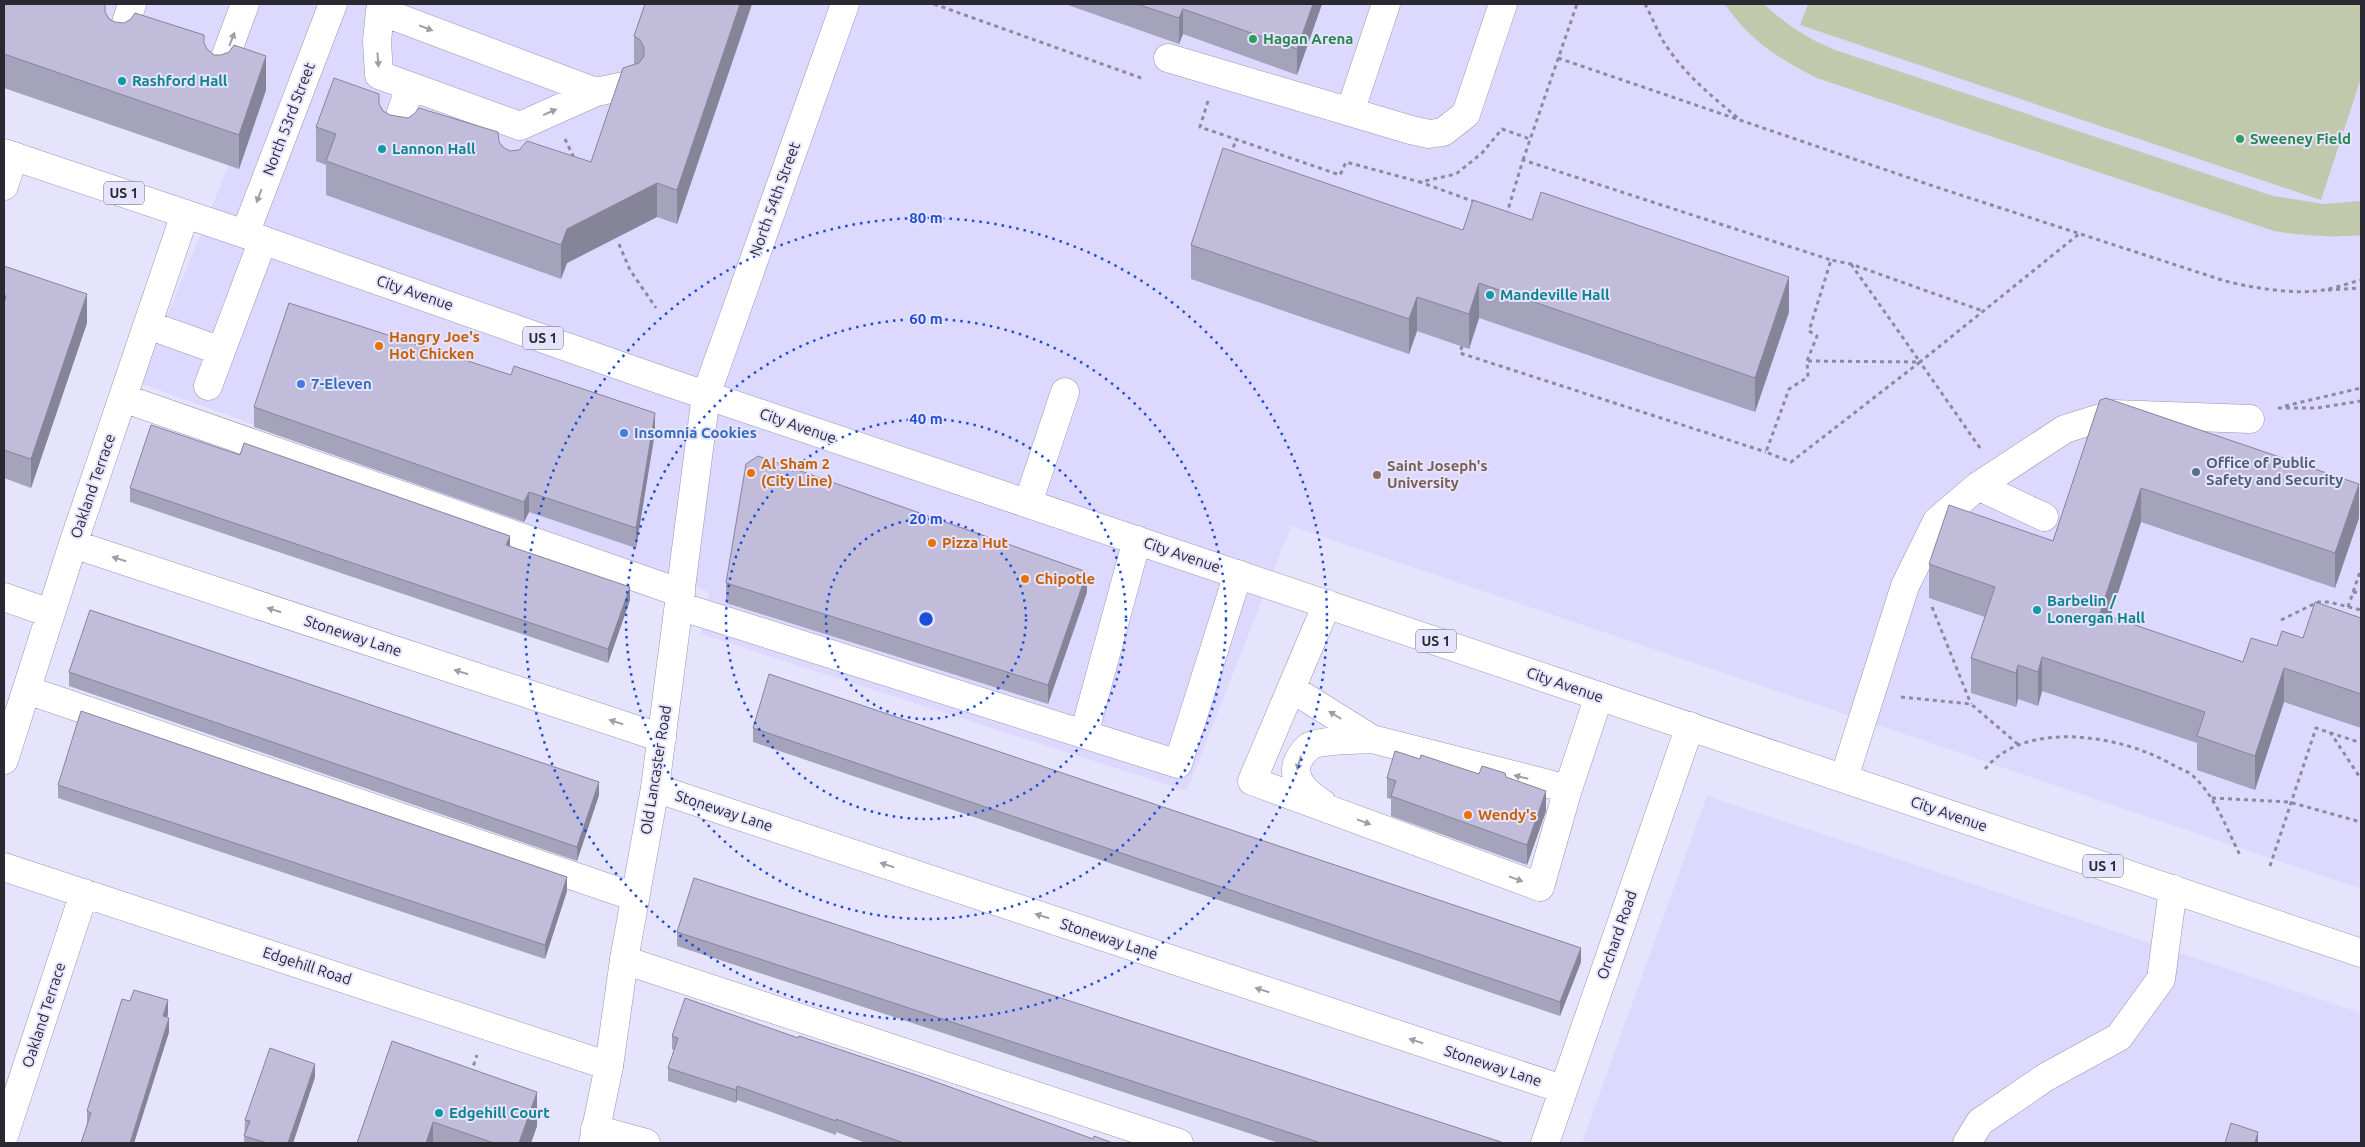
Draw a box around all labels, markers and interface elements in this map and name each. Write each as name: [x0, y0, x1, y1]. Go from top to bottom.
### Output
one-way arrow: [419, 24, 434, 32]
place label: Hagan Arena: [1263, 30, 1353, 47]
one-way arrow: [228, 31, 236, 46]
marker: Hagan Arena: [1247, 33, 1259, 45]
one-way arrow: [375, 52, 383, 68]
street label: North 53rd Street: [259, 60, 318, 178]
place label: Rashford Hall: [132, 72, 228, 89]
marker: Rashford Hall: [116, 75, 128, 87]
one-way arrow: [543, 108, 557, 116]
place label: Sweeney Field: [2250, 130, 2351, 147]
marker: Sweeney Field: [2234, 133, 2246, 145]
place label: Lannon Hall: [392, 140, 476, 157]
street label: North 54th Street: [746, 140, 803, 258]
marker: Lannon Hall: [376, 143, 388, 155]
road number: US 1: [104, 182, 144, 204]
one-way arrow: [255, 189, 263, 203]
text: 80 m: [909, 209, 943, 226]
street label: City Avenue: [375, 271, 456, 314]
place label: Mandeville Hall: [1500, 286, 1610, 303]
marker: Mandeville Hall: [1484, 289, 1496, 301]
text: 60 m: [909, 310, 943, 327]
road number: US 1: [523, 326, 563, 349]
place label: Hangry Joe's Hot Chicken: [389, 328, 480, 362]
marker: Hangry Joe's Hot Chicken: [373, 340, 385, 352]
place label: 7-Eleven: [311, 375, 372, 392]
marker: 7-Eleven: [295, 378, 307, 390]
street label: City Avenue: [758, 404, 839, 447]
text: 40 m: [909, 410, 943, 427]
place label: Insomnia Cookies: [634, 424, 757, 441]
marker: Insomnia Cookies: [618, 427, 630, 439]
street label: Oakland Terrace: [67, 431, 118, 540]
place label: Office of Public Safety and Security: [2206, 454, 2343, 488]
place label: Al Sham 2 (City Line): [761, 455, 833, 489]
place label: Saint Joseph's University: [1387, 457, 1488, 491]
marker: Office of Public Safety and Security: [2190, 466, 2202, 478]
marker: Al Sham 2 (City Line): [745, 467, 757, 479]
marker: Saint Joseph's University: [1371, 469, 1383, 481]
text: 20 m: [909, 510, 943, 527]
street label: City Avenue: [1142, 533, 1223, 576]
place label: Pizza Hut: [942, 534, 1009, 551]
marker: Pizza Hut: [926, 537, 938, 549]
one-way arrow: [112, 555, 127, 562]
place label: Chipotle: [1035, 570, 1095, 587]
marker: Chipotle: [1019, 573, 1031, 585]
place label: Barbelin / Lonergan Hall: [2047, 592, 2146, 626]
marker: Barbelin / Lonergan Hall: [2031, 604, 2043, 616]
one-way arrow: [266, 606, 281, 614]
centre of rings: [917, 610, 935, 628]
street label: Stoneway Lane: [302, 612, 404, 659]
road number: US 1: [1416, 630, 1456, 652]
street label: City Avenue: [1525, 663, 1606, 706]
one-way arrow: [454, 667, 469, 675]
street label: Old Lancaster Road: [637, 704, 674, 836]
one-way arrow: [1328, 711, 1341, 720]
one-way arrow: [608, 718, 623, 726]
one-way arrow: [1295, 755, 1303, 771]
one-way arrow: [1513, 773, 1528, 781]
street label: Stoneway Lane: [673, 787, 775, 834]
street label: City Avenue: [1909, 792, 1990, 835]
place label: Wendy's: [1478, 806, 1537, 823]
marker: Wendy's: [1462, 809, 1474, 821]
one-way arrow: [1357, 818, 1372, 826]
road number: US 1: [2083, 854, 2123, 878]
one-way arrow: [880, 861, 895, 868]
one-way arrow: [1509, 875, 1524, 883]
street label: Orchard Road: [1593, 888, 1640, 982]
one-way arrow: [1034, 912, 1049, 919]
street label: Stoneway Lane: [1058, 915, 1160, 962]
street label: Edgehill Road: [261, 943, 354, 988]
street label: Oakland Terrace: [19, 960, 69, 1070]
one-way arrow: [1255, 985, 1270, 993]
one-way arrow: [1409, 1037, 1424, 1044]
street label: Stoneway Lane: [1442, 1042, 1544, 1089]
place label: Edgehill Court: [449, 1104, 550, 1121]
marker: Edgehill Court: [433, 1107, 445, 1119]

